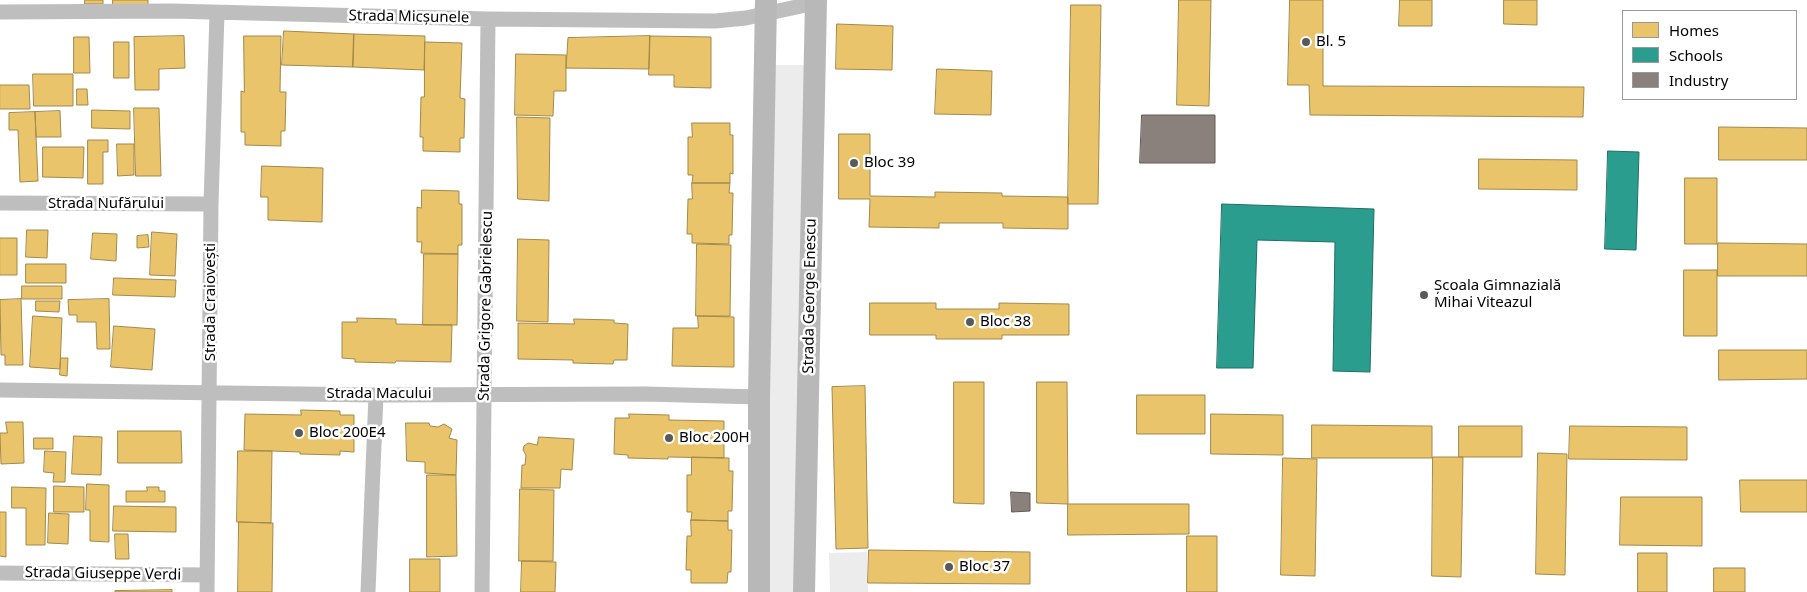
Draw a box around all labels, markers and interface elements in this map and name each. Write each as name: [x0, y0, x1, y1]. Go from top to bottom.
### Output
street label: Strada Micșunele: [349, 7, 469, 27]
legend: [1622, 10, 1797, 100]
text: Homes: [1669, 20, 1719, 40]
place label: Bl. 5: [1316, 33, 1346, 51]
marker: Bl. 5: [1300, 36, 1312, 48]
text: Schools: [1669, 45, 1723, 65]
text: Industry: [1669, 70, 1728, 90]
place label: Bloc 39: [864, 154, 915, 172]
marker: Bloc 39: [848, 157, 860, 169]
street label: Strada Nufărului: [48, 195, 164, 213]
street label: Strada Grigore Gabrielescu: [475, 211, 497, 401]
street label: Strada George Enescu: [800, 218, 820, 374]
street label: Strada Craiovești: [202, 243, 220, 361]
place label: Școala Gimnazială Mihai Viteazul: [1434, 277, 1561, 312]
marker: Școala Gimnazială Mihai Viteazul: [1418, 289, 1430, 301]
place label: Bloc 38: [980, 313, 1031, 331]
marker: Bloc 38: [964, 316, 976, 328]
street label: Strada Macului: [327, 385, 431, 403]
place label: Bloc 200E4: [309, 424, 385, 442]
marker: Bloc 200E4: [293, 427, 305, 439]
place label: Bloc 200H: [679, 429, 750, 447]
marker: Bloc 200H: [663, 432, 675, 444]
place label: Bloc 37: [959, 558, 1010, 576]
marker: Bloc 37: [943, 561, 955, 573]
street label: Strada Giuseppe Verdi: [25, 564, 181, 584]

